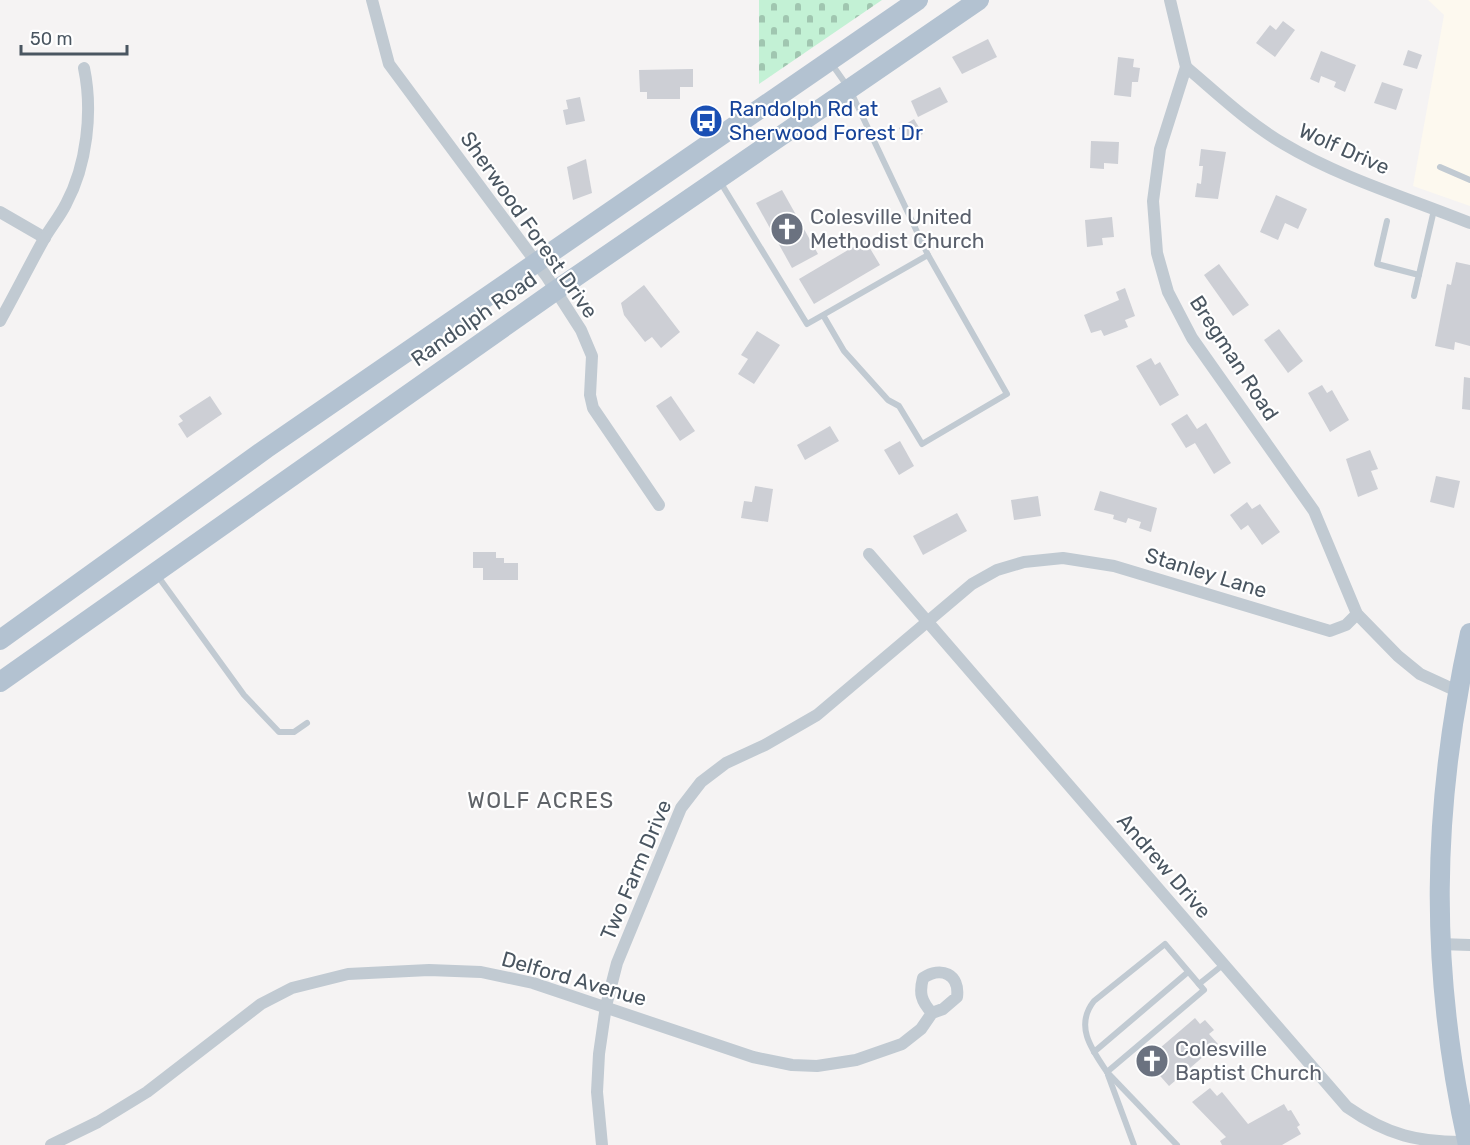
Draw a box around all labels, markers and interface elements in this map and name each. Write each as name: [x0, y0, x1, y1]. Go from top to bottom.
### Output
scale bar: [21, 18, 128, 56]
text: 50 m: [30, 28, 73, 50]
place label: Randolph Rd at Sherwood Forest Dr: [729, 96, 923, 145]
bus stop icon: Randolph Rd at Sherwood Forest Dr: [688, 103, 724, 139]
street label: Wolf Drive: [1295, 117, 1394, 180]
street label: Sherwood Forest Drive: [455, 127, 603, 323]
place label: Colesville United Methodist Church: [810, 204, 985, 253]
church icon: Colesville United Methodist Church: [769, 211, 805, 247]
street label: Randolph Road: [406, 266, 541, 371]
street label: Bregman Road: [1185, 291, 1284, 425]
street label: Stanley Lane: [1142, 542, 1270, 603]
district label: WOLF ACRES: [467, 787, 615, 814]
street label: Two Farm Drive: [595, 796, 676, 944]
street label: Andrew Drive: [1112, 808, 1217, 923]
street label: Delford Avenue: [499, 946, 650, 1011]
place label: Colesville Baptist Church: [1175, 1036, 1322, 1085]
church icon: Colesville Baptist Church: [1134, 1043, 1170, 1079]

